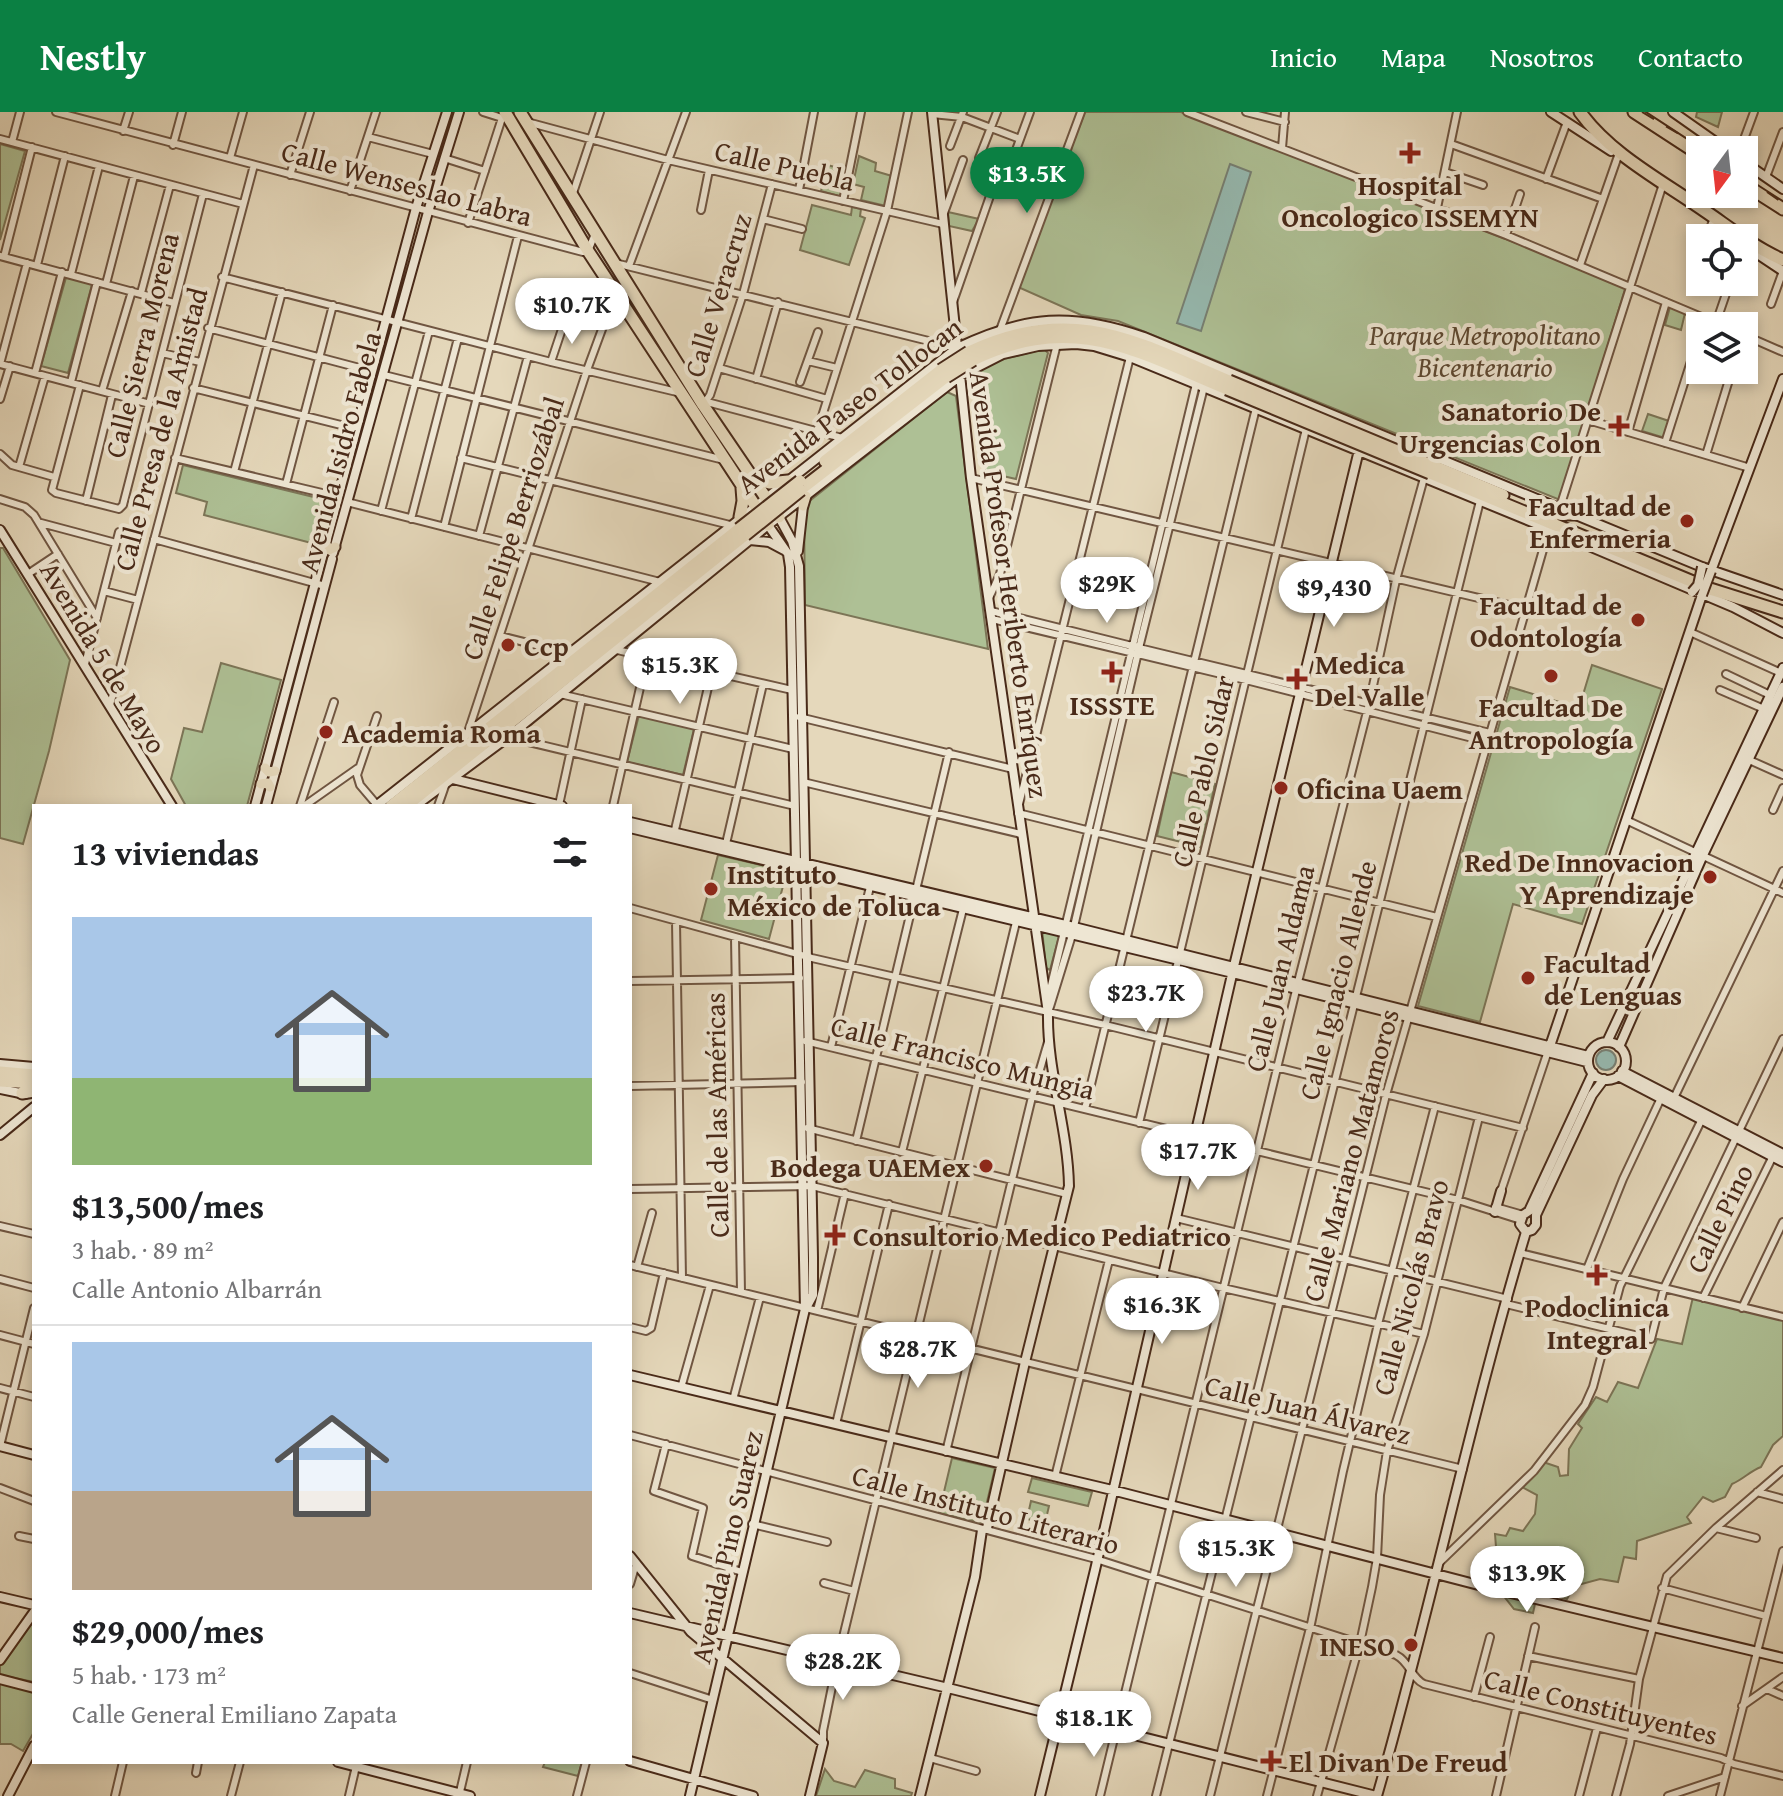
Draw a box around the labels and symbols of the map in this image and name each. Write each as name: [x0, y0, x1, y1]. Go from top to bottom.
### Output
street label: Calle Puebla: [711, 129, 860, 201]
street label: Calle Wenseslao Labra: [277, 130, 538, 236]
north arrow: [1686, 136, 1758, 208]
marker: Hospital Oncologico ISSEMYN: [1399, 142, 1421, 164]
pin: $13.5K: [962, 147, 1092, 215]
place label: Hospital Oncologico ISSEMYN: [1282, 164, 1539, 237]
street label: Calle Veracruz: [673, 208, 761, 382]
street label: Calle Sierra Morena: [93, 227, 189, 462]
pin: $10.7K: [507, 278, 637, 346]
street label: Calle Presa de la Amistad: [102, 283, 218, 575]
street label: Avenida Paseo Tollocan: [728, 306, 971, 504]
park label: Parque Metropolitano Bicentenario: [1368, 314, 1601, 387]
street label: Avenida Isidro Fabela: [287, 326, 391, 577]
street label: Avenida Profesor Heriberto Enríquez: [960, 368, 1060, 800]
place label: Sanatorio De Urgencias Colon: [1399, 390, 1601, 463]
street label: Calle Felipe Berriozábal: [450, 391, 574, 665]
marker: Sanatorio De Urgencias Colon: [1608, 415, 1630, 437]
place label: Facultad de Enfermeria: [1529, 485, 1672, 558]
marker: Facultad de Enfermeria: [1678, 512, 1696, 530]
street label: Avenida 5 de Mayo: [30, 553, 178, 761]
pin: $29K: [1060, 557, 1154, 625]
pin: $9,430: [1269, 561, 1399, 629]
place label: Facultad de Odontología: [1470, 584, 1623, 657]
marker: Facultad de Odontología: [1629, 611, 1647, 629]
place label: Ccp: [524, 625, 569, 666]
marker: Ccp: [499, 636, 517, 654]
pin: $15.3K: [615, 638, 745, 706]
place label: Medica Del Valle: [1315, 643, 1424, 716]
marker: ISSSTE: [1101, 661, 1123, 683]
marker: Facultad De Antropología: [1542, 667, 1560, 685]
marker: Medica Del Valle: [1286, 668, 1308, 690]
street label: Calle Pablo Sidar: [1160, 671, 1244, 871]
place label: ISSSTE: [1069, 684, 1155, 725]
place label: Facultad De Antropología: [1469, 686, 1634, 759]
place label: Academia Roma: [342, 712, 541, 753]
marker: Academia Roma: [317, 723, 335, 741]
place label: Oficina Uaem: [1297, 768, 1463, 809]
marker: Oficina Uaem: [1272, 779, 1290, 797]
place label: Red De Innovacion Y Aprendizaje: [1464, 841, 1694, 914]
place label: Instituto México de Toluca: [727, 853, 941, 926]
street label: Calle Ignacio Allende: [1287, 856, 1387, 1104]
street label: Calle Juan Aldama: [1234, 860, 1325, 1076]
marker: Red De Innovacion Y Aprendizaje: [1701, 868, 1719, 886]
marker: Instituto México de Toluca: [702, 880, 720, 898]
place label: Facultad de Lenguas: [1544, 942, 1682, 1015]
pin: $23.7K: [1081, 966, 1211, 1034]
marker: Facultad de Lenguas: [1519, 969, 1537, 987]
street label: Calle de las Américas: [693, 992, 739, 1238]
street label: Calle Francisco Mungia: [827, 1004, 1100, 1110]
street label: Calle Mariano Matamoros: [1291, 1004, 1409, 1306]
pin: $17.7K: [1133, 1124, 1263, 1192]
place label: Bodega UAEMex: [770, 1146, 970, 1187]
marker: Bodega UAEMex: [977, 1157, 995, 1175]
street label: Calle Pino: [1675, 1157, 1763, 1279]
street label: Calle Nicolás Bravo: [1361, 1174, 1459, 1400]
place label: Consultorio Medico Pediatrico: [853, 1215, 1231, 1256]
marker: Consultorio Medico Pediatrico: [824, 1224, 846, 1246]
marker: Podoclinica Integral: [1586, 1264, 1608, 1286]
pin: $16.3K: [1097, 1278, 1227, 1346]
place label: Podoclinica Integral: [1525, 1286, 1670, 1359]
pin: $28.7K: [853, 1322, 983, 1390]
street label: Calle Juan Álvarez: [1201, 1364, 1415, 1454]
street label: Avenida Pino Suarez: [679, 1427, 773, 1667]
street label: Calle Instituto Literario: [848, 1454, 1124, 1564]
pin: $15.3K: [1171, 1521, 1301, 1589]
pin: $13.9K: [1462, 1546, 1592, 1614]
place label: INESO: [1320, 1625, 1395, 1666]
pin: $28.2K: [778, 1634, 908, 1702]
marker: INESO: [1402, 1636, 1420, 1654]
street label: Calle Constituyentes: [1480, 1657, 1722, 1755]
pin: $18.1K: [1029, 1691, 1159, 1759]
place label: El Divan De Freud: [1289, 1741, 1509, 1782]
marker: El Divan De Freud: [1260, 1750, 1282, 1772]

